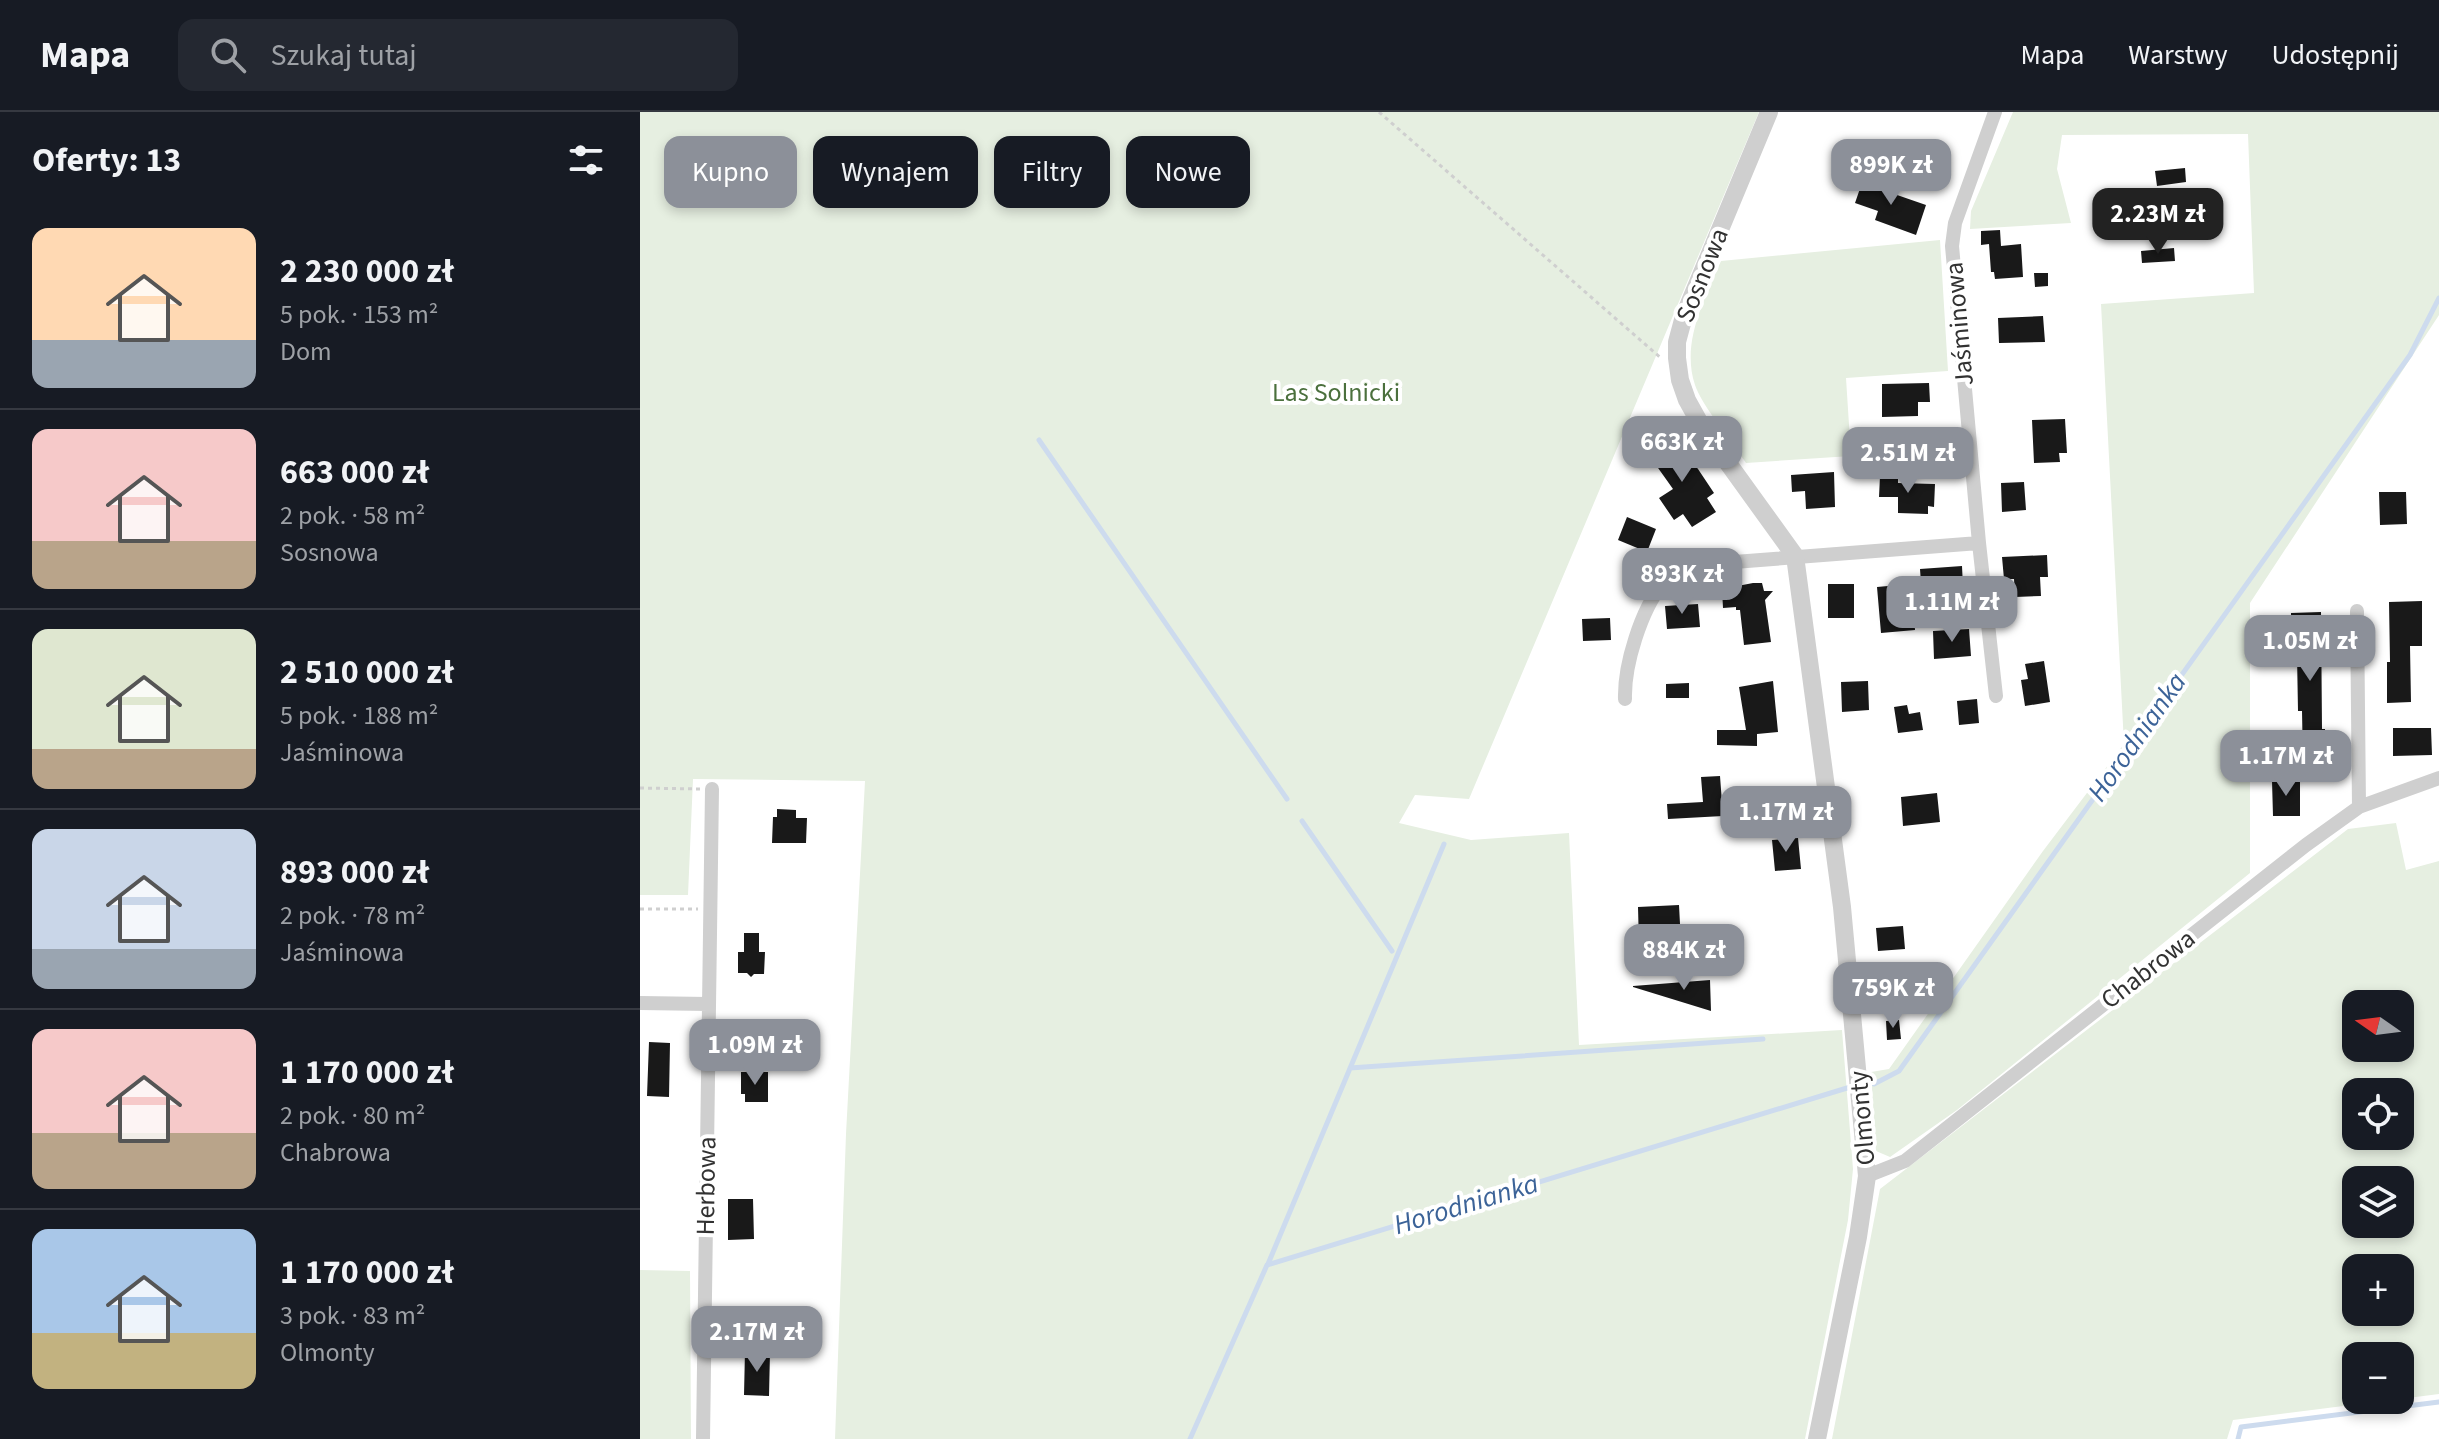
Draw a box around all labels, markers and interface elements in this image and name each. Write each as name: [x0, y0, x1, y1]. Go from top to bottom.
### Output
search box: [178, 19, 738, 91]
text: Mapa: [40, 28, 130, 82]
icon: search: [206, 33, 250, 77]
text: Szukaj tutaj: [270, 34, 417, 77]
text: Mapa: [2021, 35, 2084, 75]
text: Warstwy: [2128, 35, 2227, 75]
text: Udostępnij: [2271, 35, 2399, 75]
text: Oferty: 13: [32, 136, 181, 185]
chip: Kupno: [664, 136, 797, 208]
chip: Wynajem: [813, 136, 978, 208]
chip: Filtry: [994, 136, 1110, 208]
chip: Nowe: [1126, 136, 1250, 208]
icon: filters: [564, 138, 608, 182]
pin: 899K zł: [1817, 139, 1965, 207]
text: 899K zł: [1849, 146, 1933, 183]
pin: 2.23M zł: [2075, 188, 2241, 256]
text: 2.23M zł: [2110, 195, 2206, 232]
street label: Sosnowa: [1666, 222, 1738, 328]
text: 2 230 000 zł: [280, 247, 454, 296]
icon: home: [96, 260, 192, 356]
street label: Jaśminowa: [1935, 261, 1983, 387]
text: 5 pok. · 153 m²: [280, 296, 438, 333]
text: Dom: [280, 333, 332, 370]
park label: Las Solnicki: [1272, 374, 1400, 411]
pin: 663K zł: [1608, 416, 1756, 484]
text: 663K zł: [1640, 423, 1724, 460]
pin: 2.51M zł: [1825, 427, 1991, 495]
text: 2.51M zł: [1860, 434, 1956, 471]
text: 663 000 zł: [280, 448, 429, 497]
icon: home: [96, 461, 192, 557]
text: 2 pok. · 58 m²: [280, 497, 425, 534]
text: Sosnowa: [280, 534, 379, 571]
pin: 893K zł: [1608, 548, 1756, 616]
text: 893K zł: [1640, 555, 1724, 592]
pin: 1.11M zł: [1869, 576, 2035, 644]
text: 1.11M zł: [1904, 583, 2000, 620]
pin: 1.05M zł: [2227, 615, 2393, 683]
text: 1.05M zł: [2262, 622, 2358, 659]
text: 2 510 000 zł: [280, 648, 454, 697]
icon: home: [96, 661, 192, 757]
water label: Horodnianka: [2078, 664, 2196, 810]
text: 5 pok. · 188 m²: [280, 697, 438, 734]
pin: 1.17M zł: [2203, 730, 2369, 798]
text: Jaśminowa: [280, 734, 404, 771]
text: 1.17M zł: [2238, 737, 2334, 774]
pin: 1.17M zł: [1703, 786, 1869, 854]
text: 1.17M zł: [1738, 793, 1834, 830]
text: 893 000 zł: [280, 848, 429, 897]
icon: home: [96, 861, 192, 957]
text: 2 pok. · 78 m²: [280, 897, 425, 934]
street label: Chabrowa: [2093, 920, 2203, 1018]
pin: 884K zł: [1610, 924, 1758, 992]
text: 884K zł: [1642, 931, 1726, 968]
text: Jaśminowa: [280, 934, 404, 971]
pin: 759K zł: [1819, 962, 1967, 1030]
text: 759K zł: [1851, 969, 1935, 1006]
north arrow: [2342, 990, 2414, 1062]
map controls: [2342, 990, 2414, 1414]
pin: 1.09M zł: [672, 1019, 838, 1087]
text: 1.09M zł: [707, 1026, 803, 1063]
text: 1 170 000 zł: [280, 1048, 454, 1097]
icon: home: [96, 1061, 192, 1157]
street label: Olmonty: [1839, 1069, 1885, 1167]
button: locate: [2342, 1078, 2414, 1150]
text: 2 pok. · 80 m²: [280, 1097, 425, 1134]
text: Chabrowa: [280, 1134, 391, 1171]
street label: Herbowa: [687, 1136, 725, 1236]
water label: Horodnianka: [1389, 1163, 1543, 1245]
button: layers: [2342, 1166, 2414, 1238]
text: 1 170 000 zł: [280, 1248, 454, 1297]
button: +: [2342, 1254, 2414, 1326]
icon: home: [96, 1261, 192, 1357]
text: 3 pok. · 83 m²: [280, 1297, 425, 1334]
pin: 2.17M zł: [674, 1306, 840, 1374]
text: 2.17M zł: [709, 1313, 805, 1350]
text: Olmonty: [280, 1334, 375, 1371]
button: −: [2342, 1342, 2414, 1414]

